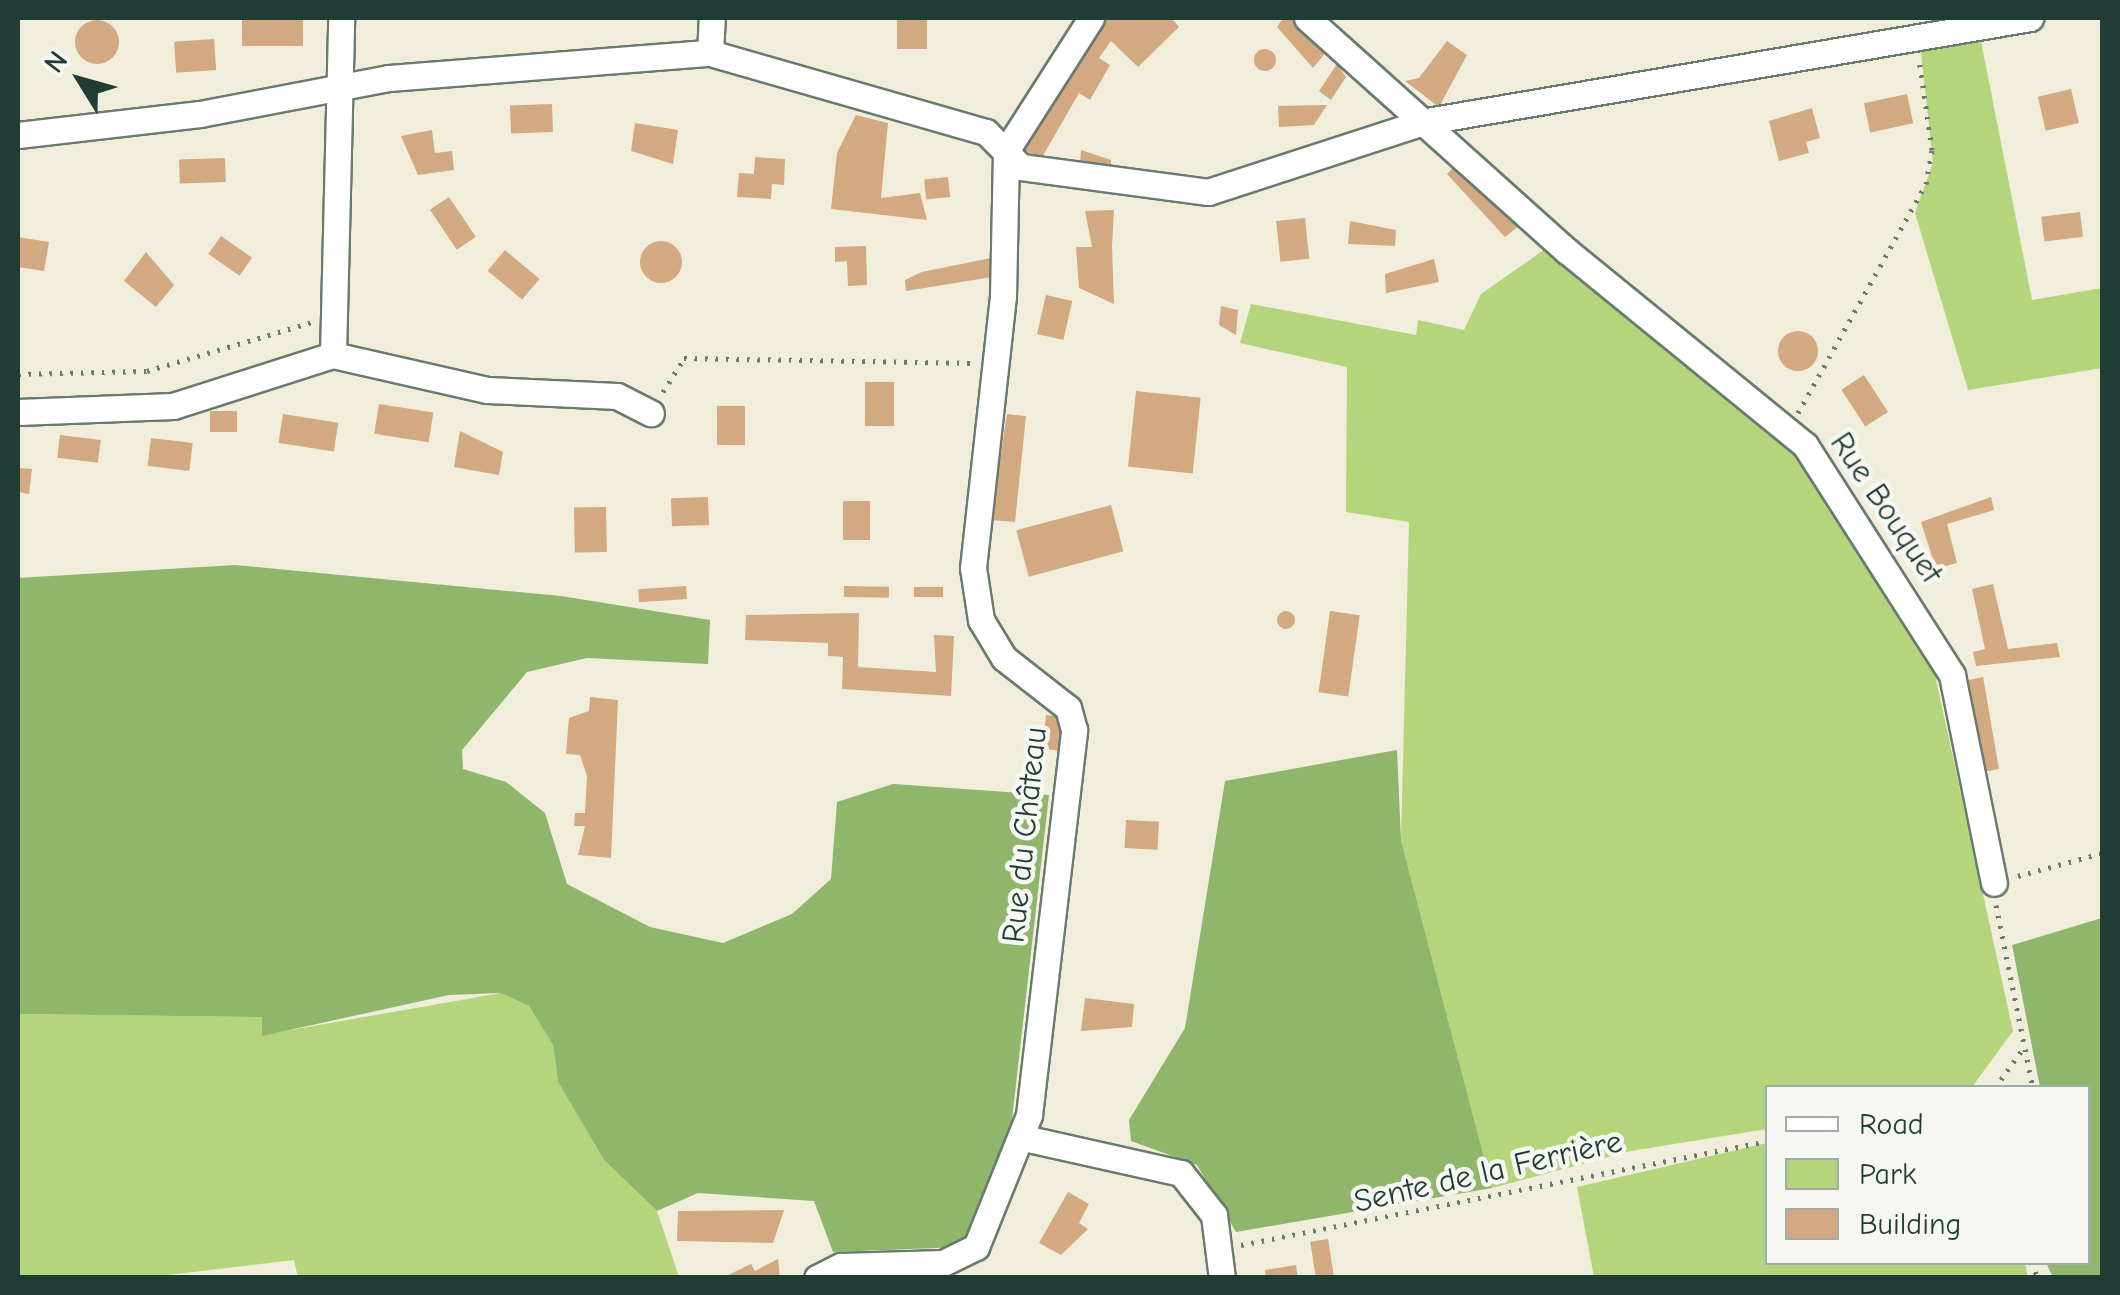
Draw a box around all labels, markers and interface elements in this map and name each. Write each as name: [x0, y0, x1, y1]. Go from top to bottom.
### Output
north arrow: [30, 30, 130, 130]
text: N: [38, 45, 74, 79]
street label: Rue Bouquet: [1822, 425, 1950, 591]
street label: Rue du Château: [995, 725, 1055, 945]
legend: [1765, 1085, 2090, 1265]
text: Road: [1859, 1107, 1924, 1142]
street label: Sente de la Ferrière: [1350, 1123, 1626, 1221]
text: Park: [1859, 1157, 1916, 1192]
text: Building: [1859, 1207, 1962, 1242]

